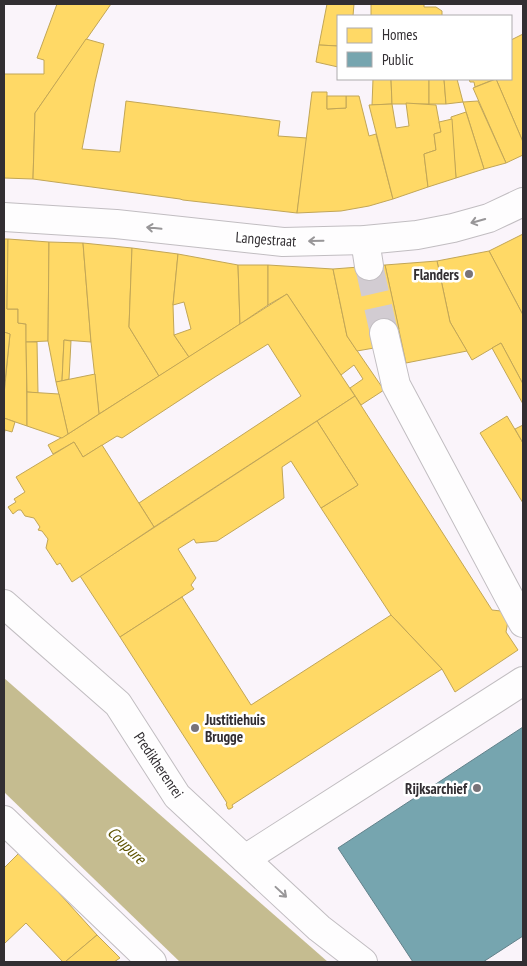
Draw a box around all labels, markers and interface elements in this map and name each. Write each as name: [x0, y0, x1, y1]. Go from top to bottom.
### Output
legend: [337, 15, 512, 80]
text: Homes: [382, 25, 418, 44]
text: Public: [382, 50, 414, 69]
one-way arrow: [471, 217, 487, 226]
one-way arrow: [146, 223, 162, 233]
street label: Langestraat: [235, 227, 297, 251]
one-way arrow: [308, 236, 324, 246]
place label: Flanders: [413, 265, 459, 284]
marker: Flanders: [463, 268, 475, 280]
place label: Justitiehuis Brugge: [204, 710, 265, 746]
marker: Justitiehuis Brugge: [189, 722, 201, 734]
street label: Predikherenrei: [130, 728, 188, 802]
place label: Rijksarchief: [405, 779, 468, 798]
marker: Rijksarchief: [471, 782, 483, 794]
water label: Coupure: [104, 822, 151, 869]
one-way arrow: [275, 886, 287, 898]

